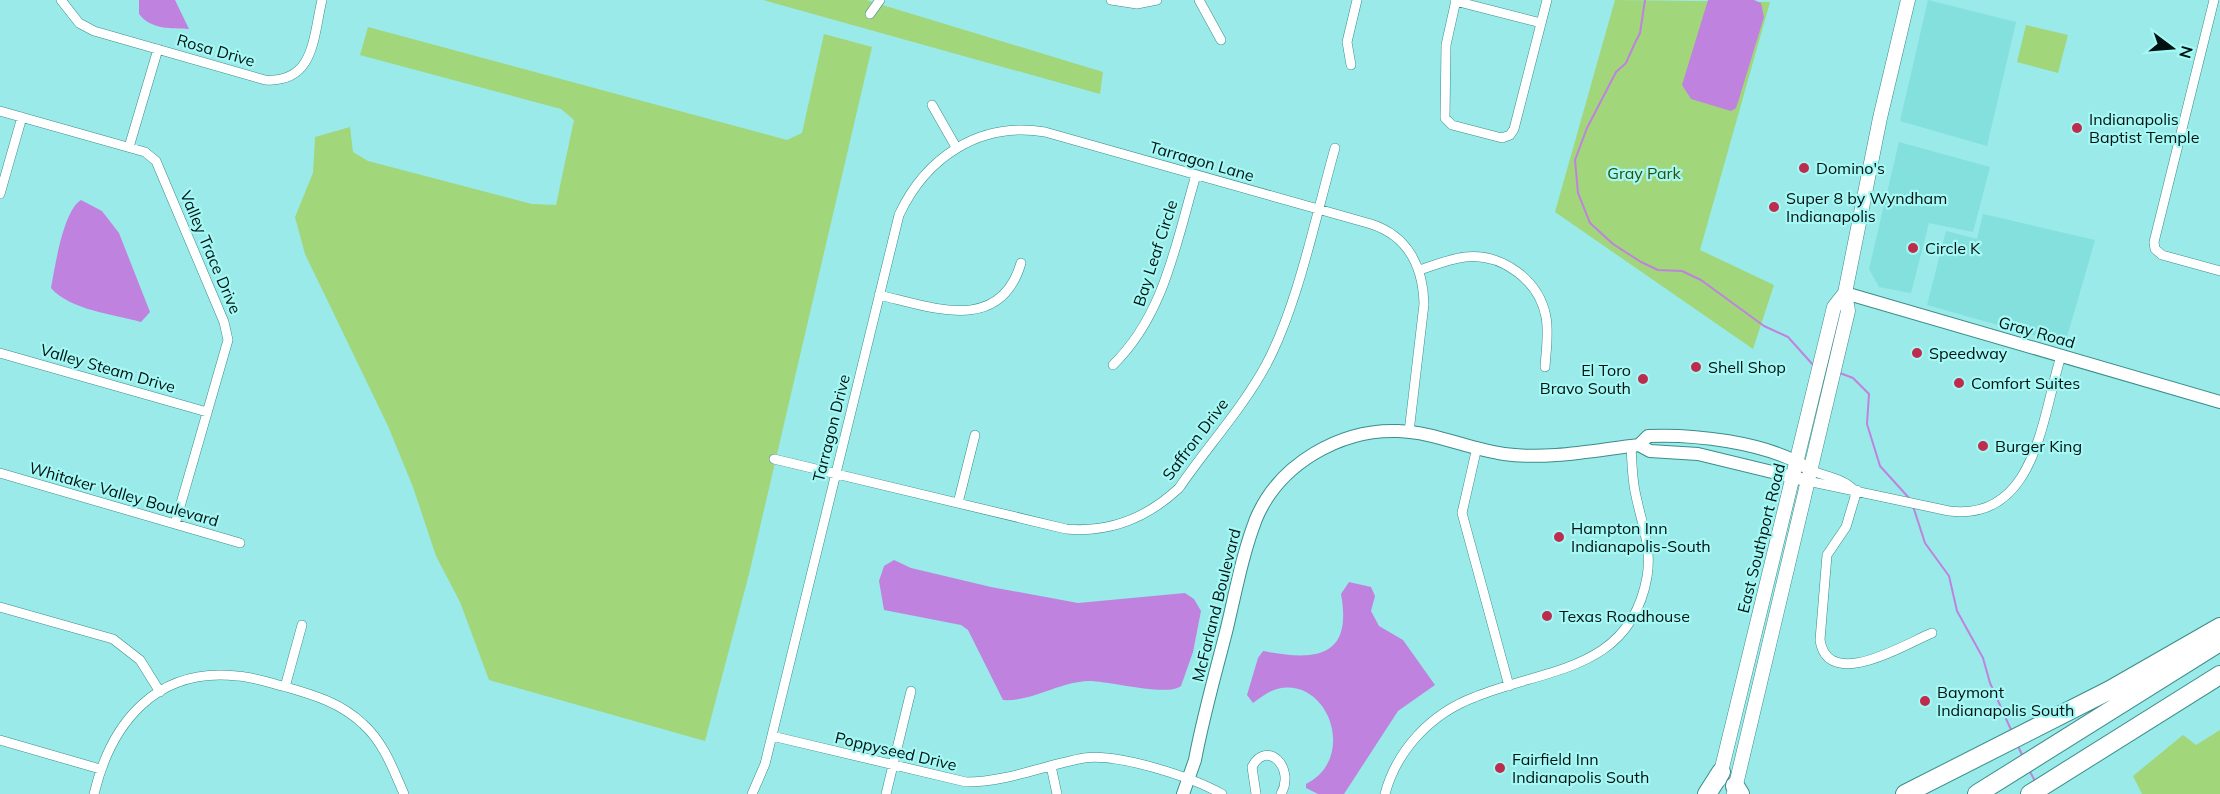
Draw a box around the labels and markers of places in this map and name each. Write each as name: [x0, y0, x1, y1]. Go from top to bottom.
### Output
place label: Indianapolis Baptist Temple: [2089, 109, 2199, 147]
marker: Indianapolis Baptist Temple: [2070, 121, 2084, 135]
place label: Domino's: [1816, 158, 1885, 178]
marker: Domino's: [1797, 161, 1811, 175]
place label: Super 8 by Wyndham Indianapolis: [1786, 188, 1947, 226]
marker: Super 8 by Wyndham Indianapolis: [1767, 200, 1781, 214]
place label: Circle K: [1925, 238, 1981, 258]
marker: Circle K: [1906, 241, 1920, 255]
place label: Speedway: [1929, 343, 2008, 363]
marker: Speedway: [1910, 346, 1924, 360]
place label: Shell Shop: [1708, 357, 1786, 377]
place label: El Toro Bravo South: [1540, 360, 1631, 398]
marker: Shell Shop: [1689, 360, 1703, 374]
marker: El Toro Bravo South: [1636, 372, 1650, 386]
place label: Comfort Suites: [1971, 373, 2080, 393]
marker: Comfort Suites: [1952, 376, 1966, 390]
place label: Burger King: [1995, 436, 2082, 456]
marker: Burger King: [1976, 439, 1990, 453]
place label: Hampton Inn Indianapolis-South: [1571, 518, 1711, 556]
marker: Hampton Inn Indianapolis-South: [1552, 530, 1566, 544]
place label: Texas Roadhouse: [1559, 606, 1690, 626]
marker: Texas Roadhouse: [1540, 609, 1554, 623]
place label: Baymont Indianapolis South: [1937, 682, 2074, 720]
marker: Baymont Indianapolis South: [1918, 694, 1932, 708]
place label: Fairfield Inn Indianapolis South: [1512, 749, 1649, 787]
marker: Fairfield Inn Indianapolis South: [1493, 761, 1507, 775]

